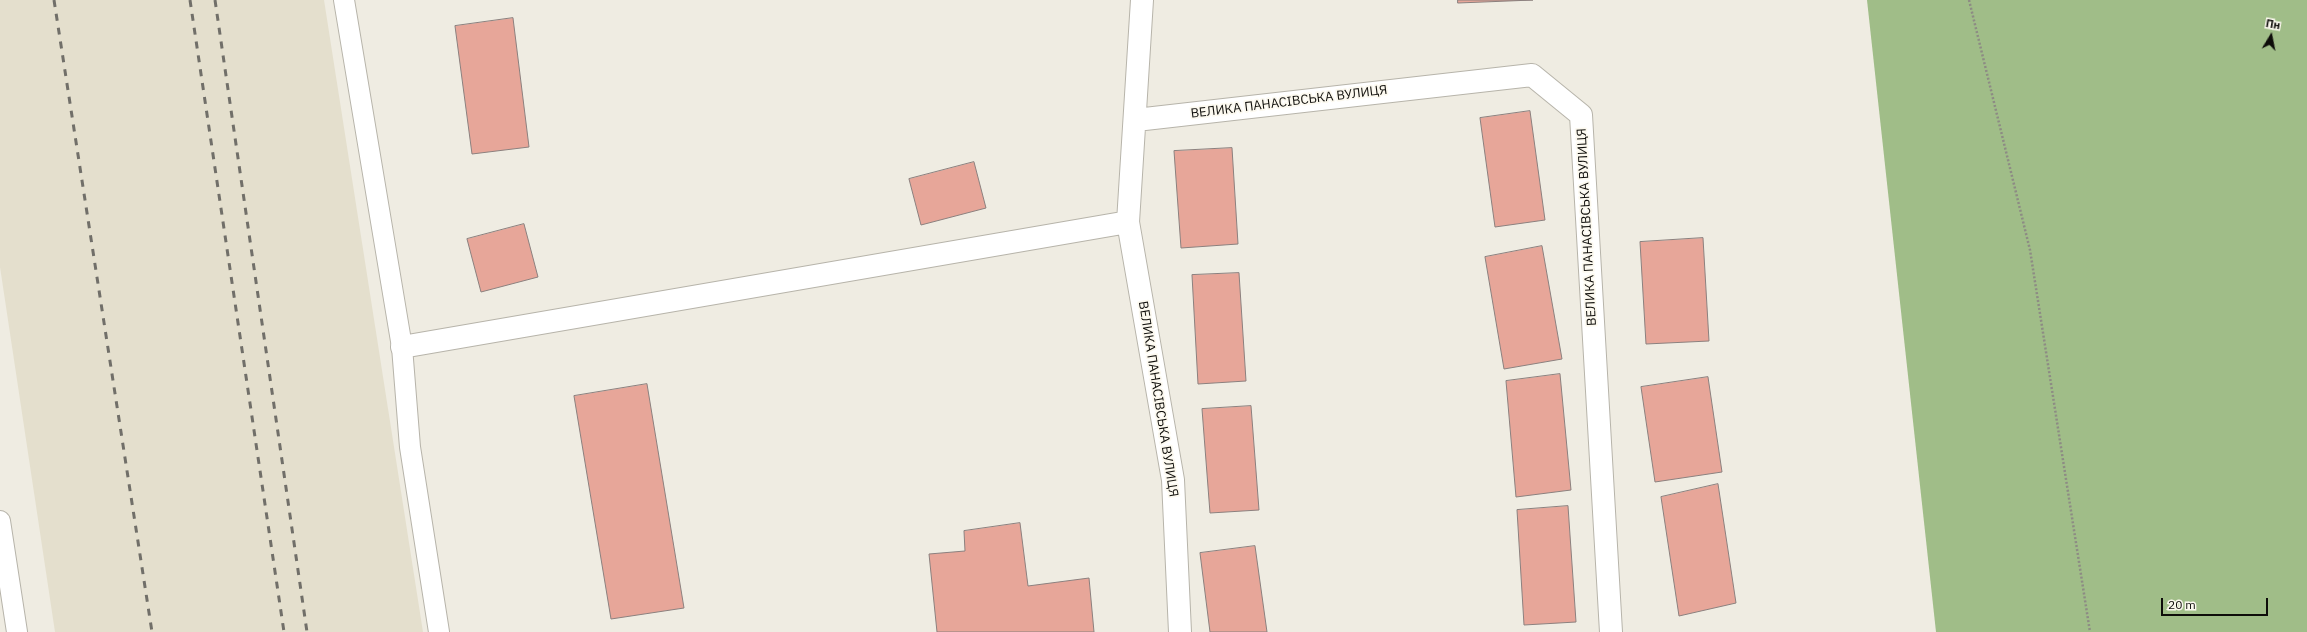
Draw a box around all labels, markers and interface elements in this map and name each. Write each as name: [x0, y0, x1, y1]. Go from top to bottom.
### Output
north arrow: [2251, 16, 2291, 56]
text: Пн: [2265, 16, 2281, 32]
street label: ВЕЛИКА ПАНАСІВСЬКА ВУЛИЦЯ: [1190, 82, 1388, 122]
street label: ВЕЛИКА ПАНАСІВСЬКА ВУЛИЦЯ: [1574, 128, 1600, 326]
street label: ВЕЛИКА ПАНАСІВСЬКА ВУЛИЦЯ: [1135, 300, 1181, 498]
scale bar: [2163, 590, 2270, 616]
text: 20 m: [2168, 597, 2196, 612]

